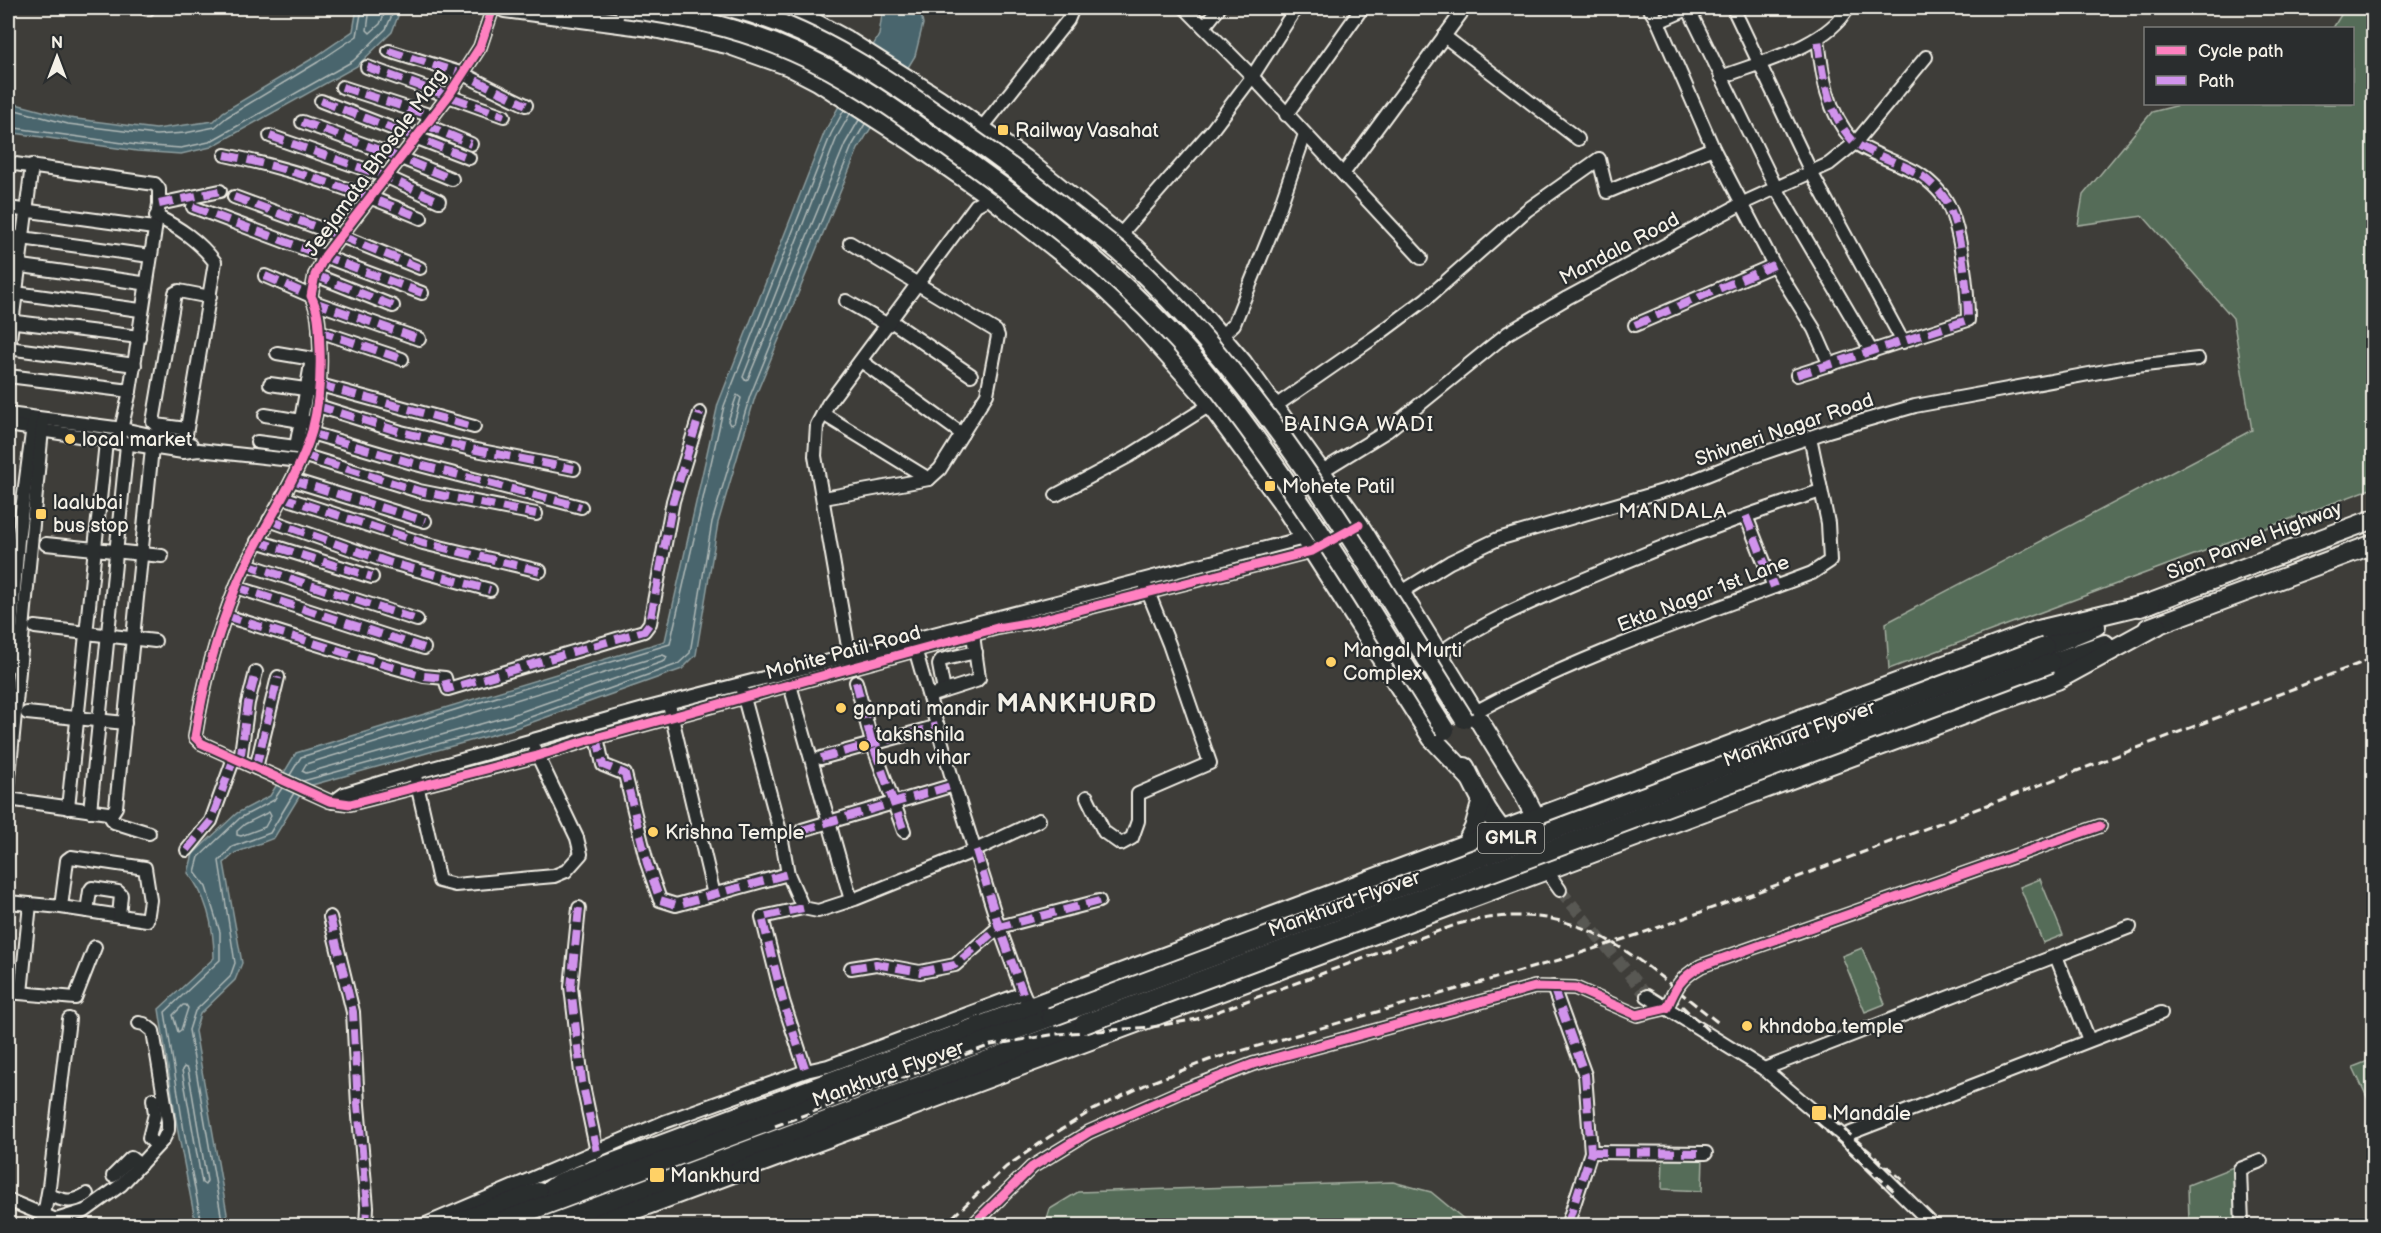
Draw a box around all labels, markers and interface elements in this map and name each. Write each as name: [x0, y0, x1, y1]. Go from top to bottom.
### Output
north arrow: [27, 27, 87, 87]
legend: [2144, 27, 2354, 105]
text: N: [51, 34, 63, 53]
text: Cycle path: [2198, 41, 2284, 62]
street label: Jeejamata Bhosale Marg: [300, 64, 452, 261]
text: Path: [2198, 71, 2234, 92]
place label: Railway Vasahat: [1015, 119, 1159, 143]
marker: Railway Vasahat: [996, 123, 1010, 137]
street label: Mandala Road: [1556, 207, 1683, 290]
street label: Shivneri Nagar Road: [1692, 388, 1877, 472]
district label: BAINGA WADI: [1283, 412, 1435, 437]
place label: local market: [82, 428, 192, 452]
marker: local market: [63, 432, 77, 446]
place label: Mohete Patil: [1282, 475, 1395, 499]
marker: Mohete Patil: [1263, 479, 1277, 493]
place label: laalubai bus stop: [53, 491, 129, 538]
street label: Sion Panvel Highway: [2163, 496, 2345, 585]
district label: MANDALA: [1618, 499, 1728, 524]
marker: laalubai bus stop: [34, 507, 48, 521]
street label: Ekta Nagar 1st Lane: [1614, 550, 1793, 638]
street label: Mohite Patil Road: [763, 621, 923, 685]
place label: Mangal Murti Complex: [1343, 639, 1462, 686]
marker: Mangal Murti Complex: [1324, 655, 1338, 669]
district label: MANKHURD: [996, 689, 1158, 720]
street label: Mankhurd Flyover: [1720, 695, 1879, 773]
place label: ganpati mandir: [853, 697, 990, 721]
marker: ganpati mandir: [834, 701, 848, 715]
place label: takshshila budh vihar: [876, 723, 971, 770]
marker: takshshila budh vihar: [857, 739, 871, 753]
place label: Krishna Temple: [665, 821, 804, 845]
road number: GMLR: [1478, 823, 1544, 853]
marker: Krishna Temple: [646, 825, 660, 839]
street label: Mankhurd Flyover: [1265, 865, 1424, 943]
place label: khndoba temple: [1759, 1015, 1904, 1039]
marker: khndoba temple: [1740, 1019, 1754, 1033]
street label: Mankhurd Flyover: [809, 1035, 968, 1113]
place label: Mandale: [1832, 1102, 1911, 1126]
marker: Mandale: [1810, 1104, 1828, 1122]
place label: Mankhurd: [670, 1164, 760, 1188]
marker: Mankhurd: [648, 1166, 666, 1184]

